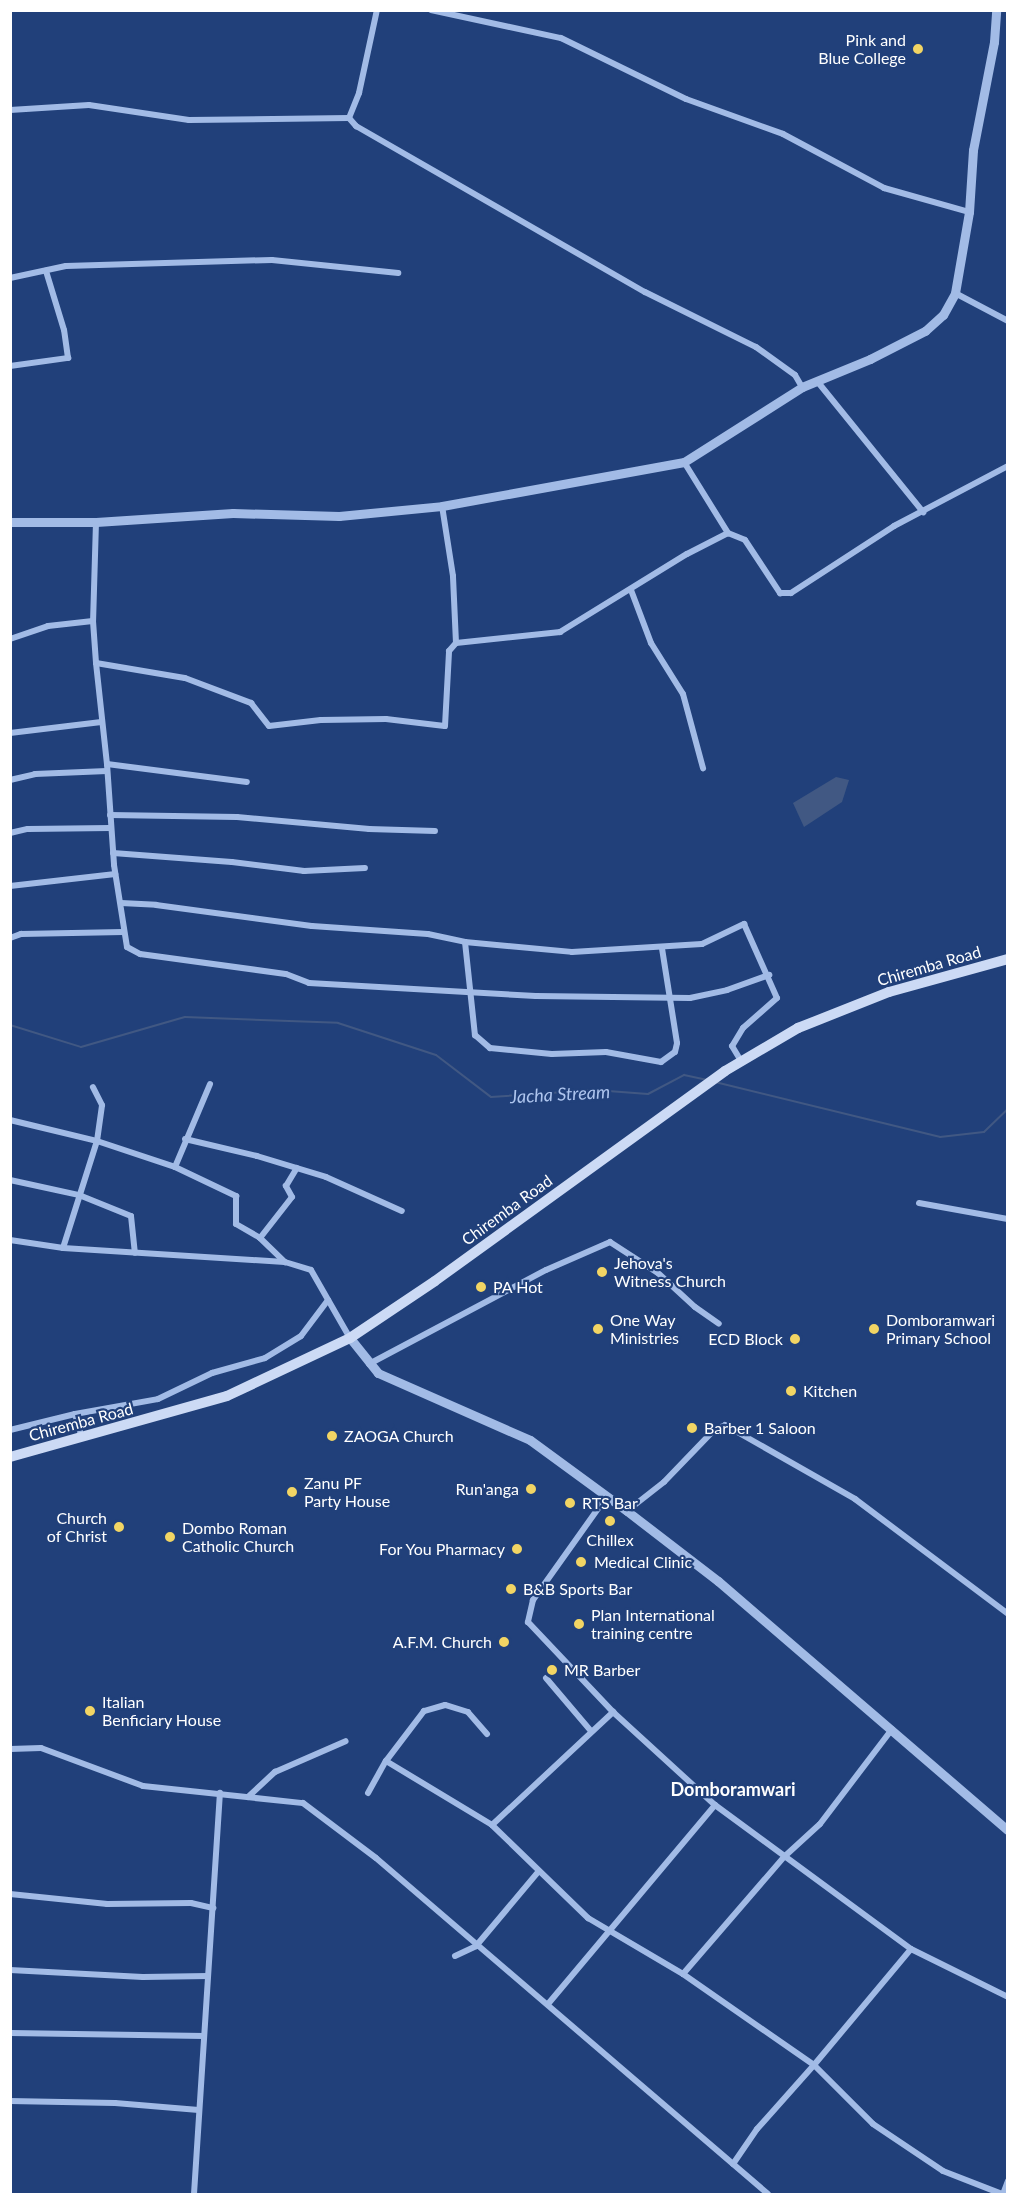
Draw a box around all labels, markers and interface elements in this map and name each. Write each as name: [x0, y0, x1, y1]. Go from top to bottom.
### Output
place label: Pink and Blue College: [818, 30, 906, 68]
marker: Pink and Blue College: [911, 42, 925, 56]
street label: Chiremba Road: [875, 942, 983, 990]
water label: Jacha Stream: [509, 1081, 611, 1107]
street label: Chiremba Road: [458, 1171, 556, 1249]
place label: Jehova's Witness Church: [614, 1253, 726, 1291]
marker: Jehova's Witness Church: [595, 1265, 609, 1279]
place label: PA Hot: [493, 1277, 543, 1297]
marker: PA Hot: [474, 1280, 488, 1294]
place label: One Way Ministries: [610, 1310, 679, 1348]
place label: Domboramwari Primary School: [886, 1310, 995, 1348]
marker: One Way Ministries: [591, 1322, 605, 1336]
marker: Domboramwari Primary School: [867, 1322, 881, 1336]
place label: ECD Block: [708, 1329, 783, 1349]
marker: ECD Block: [788, 1332, 802, 1346]
place label: Kitchen: [803, 1381, 857, 1401]
marker: Kitchen: [784, 1384, 798, 1398]
street label: Chiremba Road: [27, 1399, 135, 1445]
place label: Barber 1 Saloon: [704, 1418, 816, 1438]
marker: Barber 1 Saloon: [685, 1421, 699, 1435]
place label: ZAOGA Church: [344, 1426, 454, 1446]
marker: ZAOGA Church: [325, 1429, 339, 1443]
place label: Zanu PF Party House: [304, 1473, 391, 1511]
place label: Run'anga: [455, 1479, 519, 1499]
marker: Run'anga: [524, 1482, 538, 1496]
marker: Zanu PF Party House: [285, 1485, 299, 1499]
place label: RTS Bar: [582, 1493, 638, 1513]
marker: RTS Bar: [563, 1496, 577, 1510]
place label: Church of Christ: [46, 1508, 107, 1546]
marker: Chillex: [603, 1514, 617, 1528]
place label: Dombo Roman Catholic Church: [182, 1518, 294, 1556]
marker: Church of Christ: [112, 1520, 126, 1534]
marker: Dombo Roman Catholic Church: [163, 1530, 177, 1544]
place label: Chillex: [586, 1530, 634, 1550]
place label: For You Pharmacy: [378, 1539, 505, 1559]
marker: For You Pharmacy: [510, 1542, 524, 1556]
place label: Medical Clinic: [594, 1552, 692, 1572]
marker: Medical Clinic: [572, 1553, 590, 1571]
place label: B&B Sports Bar: [523, 1579, 632, 1599]
marker: B&B Sports Bar: [504, 1582, 518, 1596]
place label: Plan International training centre: [591, 1605, 715, 1643]
marker: Plan International training centre: [572, 1617, 586, 1631]
place label: A.F.M. Church: [393, 1632, 492, 1652]
marker: A.F.M. Church: [497, 1635, 511, 1649]
place label: MR Barber: [564, 1660, 640, 1680]
marker: MR Barber: [545, 1663, 559, 1677]
place label: Italian Benficiary House: [102, 1692, 222, 1730]
marker: Italian Benficiary House: [83, 1704, 97, 1718]
district label: Domboramwari: [670, 1778, 796, 1800]

